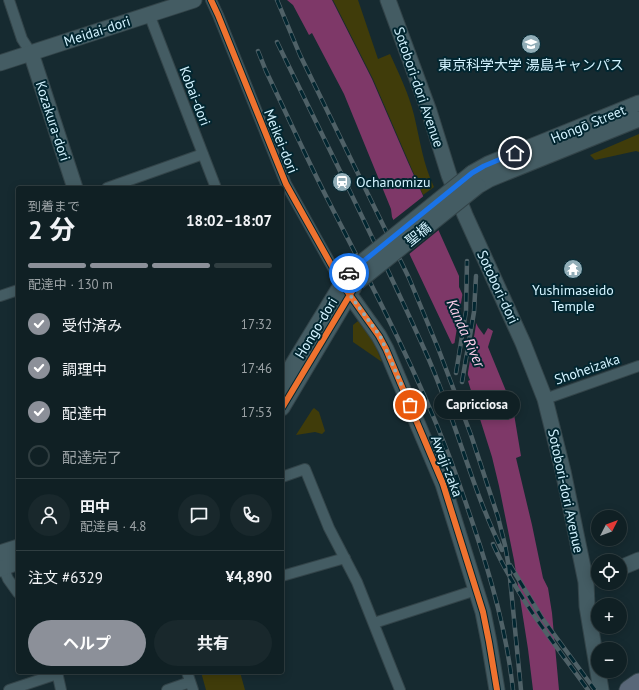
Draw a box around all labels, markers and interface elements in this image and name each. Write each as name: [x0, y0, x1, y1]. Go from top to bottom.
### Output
street label: Meidai-dori: [62, 12, 132, 50]
street label: Sotobori-dori Avenue: [390, 24, 448, 150]
school or university icon: 東京科学大学 湯島キャンパス: [520, 33, 542, 55]
place label: 東京科学大学 湯島キャンパス: [438, 56, 624, 74]
street label: Kobai-dori: [175, 64, 215, 128]
street label: Kozakura-dori: [32, 79, 74, 163]
street label: Hongō Street: [548, 101, 628, 147]
street label: Meikei-dori: [260, 106, 302, 176]
pin: [498, 136, 532, 170]
icon: home: [504, 142, 526, 164]
station icon: Ochanomizu: [331, 171, 353, 193]
place label: Ochanomizu: [356, 173, 431, 191]
text: 到着まで: [28, 198, 80, 215]
text: 18:02–18:07: [186, 211, 272, 230]
text: 2 分: [28, 213, 75, 246]
street label: 聖橋: [401, 218, 435, 250]
street label: Sotobori-dori: [473, 247, 523, 327]
courier: [329, 253, 369, 293]
temple icon: Yushimaseido Temple: [562, 258, 584, 280]
icon: car: [338, 262, 360, 284]
text: 配達中 · 130 m: [28, 276, 113, 293]
place label: Yushimaseido Temple: [532, 281, 614, 315]
street label: Hongo-dori: [291, 294, 341, 362]
water label: Kanda River: [443, 296, 490, 371]
icon: check: [28, 313, 50, 335]
text: 受付済み: [62, 316, 122, 335]
text: 17:32: [241, 316, 272, 333]
street label: Shoheizaka: [552, 349, 622, 389]
icon: check: [28, 357, 50, 379]
text: 調理中: [62, 360, 107, 379]
text: 17:46: [241, 360, 272, 377]
pin: [393, 388, 427, 422]
callout: Capricciosa: [434, 391, 520, 419]
icon: bag: [399, 394, 421, 416]
text: Capricciosa: [446, 396, 508, 413]
icon: check: [28, 401, 50, 423]
text: 配達中: [62, 404, 107, 423]
text: 17:53: [241, 404, 272, 421]
street label: Sotobori-dori Avenue: [544, 427, 588, 555]
street label: Awaji-zaka: [427, 433, 467, 499]
text: 配達完了: [62, 448, 122, 467]
button: person: [28, 494, 70, 536]
button: chat: [178, 494, 220, 536]
button: phone: [230, 494, 272, 536]
text: 田中: [80, 497, 110, 516]
north arrow: [591, 510, 627, 546]
map controls: [591, 510, 627, 678]
text: 配達員 · 4.8: [80, 518, 146, 535]
button: locate: [591, 554, 627, 590]
text: ¥4,890: [226, 567, 272, 586]
text: 注文 #6329: [28, 568, 103, 587]
button: +: [591, 598, 627, 634]
button: ヘルプ: [28, 620, 146, 666]
button: 共有: [154, 620, 272, 666]
button: −: [591, 642, 627, 678]

